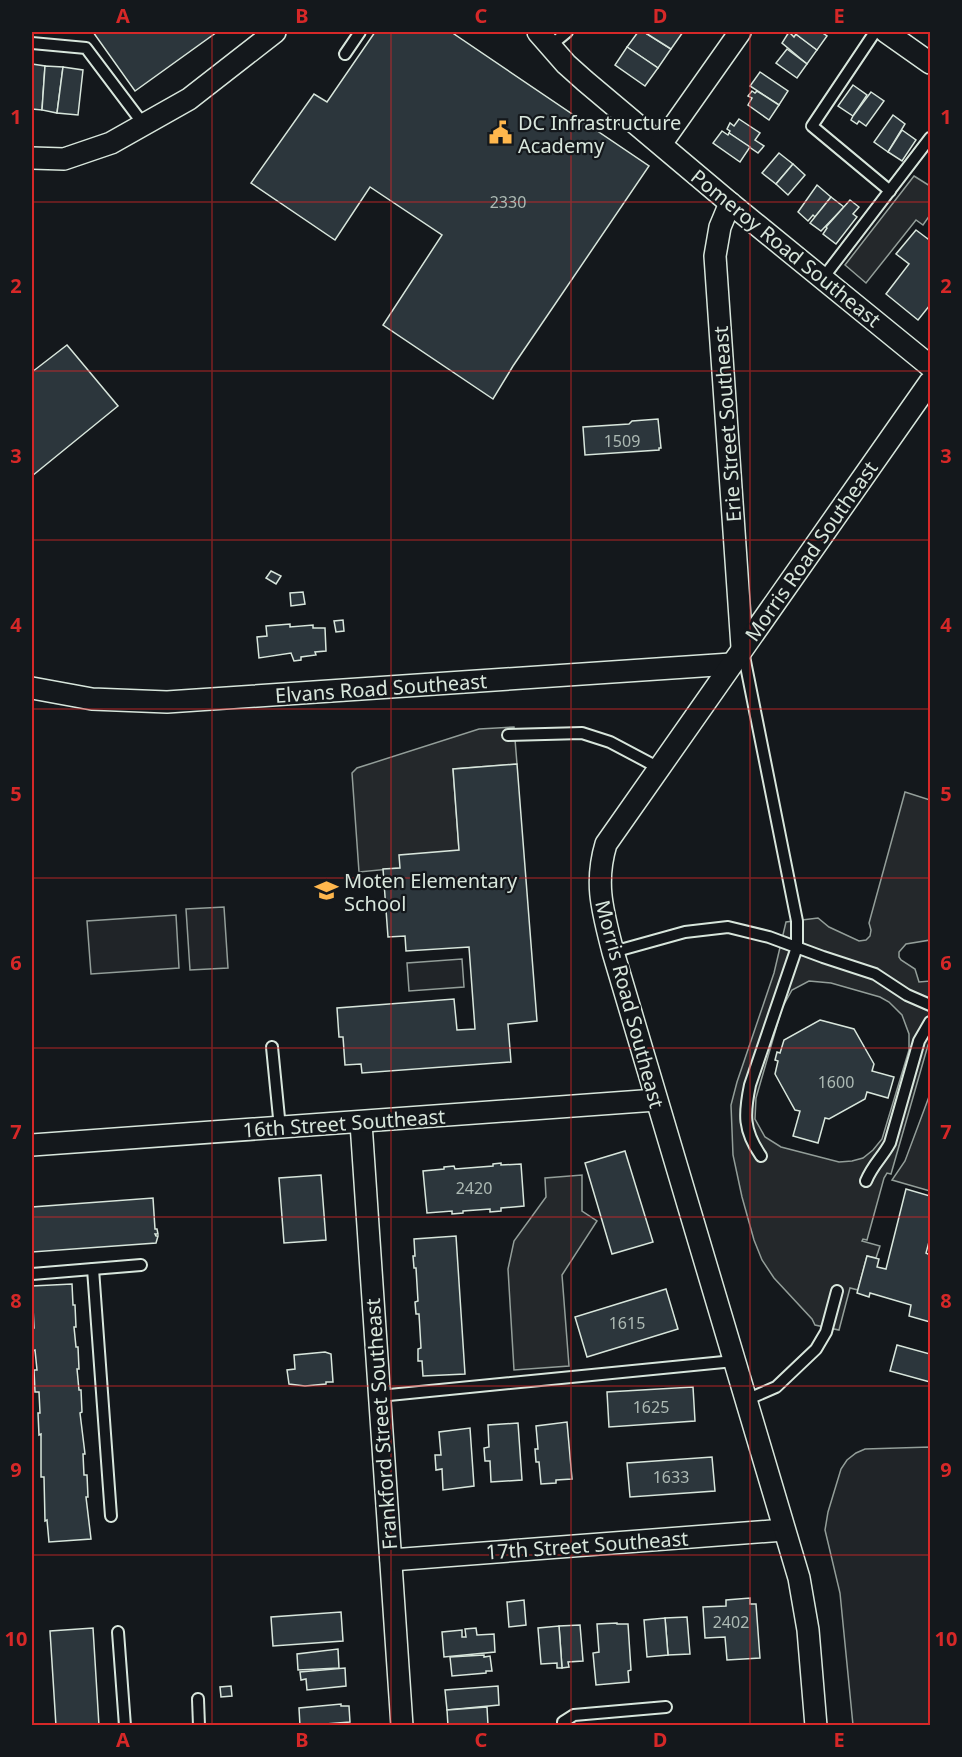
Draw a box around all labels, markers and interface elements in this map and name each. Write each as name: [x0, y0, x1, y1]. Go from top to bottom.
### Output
text: A: [116, 2, 130, 29]
text: B: [295, 2, 309, 29]
text: C: [475, 2, 488, 29]
text: D: [653, 2, 667, 29]
text: E: [833, 2, 845, 29]
text: 1: [10, 103, 22, 130]
text: 1: [940, 103, 952, 130]
place label: DC Infrastructure Academy: [518, 109, 681, 159]
public building icon: DC Infrastructure Academy: [487, 120, 513, 146]
street label: Pomeroy Road Southeast: [686, 163, 886, 333]
house number: 2330: [490, 191, 526, 213]
text: 2: [10, 272, 22, 299]
text: 2: [940, 272, 952, 299]
street label: Erie Street Southeast: [707, 325, 747, 523]
house number: 1509: [604, 430, 640, 452]
text: 3: [10, 442, 22, 469]
text: 3: [940, 442, 952, 469]
street label: Morris Road Southeast: [738, 455, 884, 647]
text: 4: [10, 611, 22, 638]
text: 4: [940, 611, 952, 638]
street label: Elvans Road Southeast: [274, 667, 488, 709]
text: 5: [10, 780, 22, 807]
text: 5: [940, 780, 952, 807]
place label: Moten Elementary School: [344, 867, 518, 917]
school or university icon: Moten Elementary School: [313, 878, 339, 904]
street label: Morris Road Southeast: [589, 897, 671, 1111]
text: 6: [10, 949, 22, 976]
text: 6: [940, 949, 952, 976]
house number: 1600: [818, 1071, 854, 1093]
street label: 16th Street Southeast: [242, 1102, 446, 1144]
text: 7: [10, 1118, 22, 1145]
text: 7: [940, 1118, 952, 1145]
house number: 2420: [456, 1177, 492, 1199]
text: 8: [10, 1287, 22, 1314]
text: 8: [940, 1287, 952, 1314]
street label: Frankford Street Southeast: [359, 1297, 403, 1551]
house number: 1615: [609, 1312, 645, 1334]
house number: 1625: [633, 1396, 669, 1418]
text: 9: [10, 1456, 22, 1483]
text: 9: [940, 1456, 952, 1483]
house number: 1633: [653, 1466, 689, 1488]
street label: 17th Street Southeast: [485, 1524, 689, 1566]
house number: 2402: [713, 1611, 749, 1633]
text: 10: [5, 1625, 27, 1652]
text: 10: [935, 1625, 957, 1652]
text: A: [116, 1726, 130, 1753]
text: B: [295, 1726, 309, 1753]
text: C: [475, 1726, 488, 1753]
text: D: [653, 1726, 667, 1753]
text: E: [833, 1726, 845, 1753]

